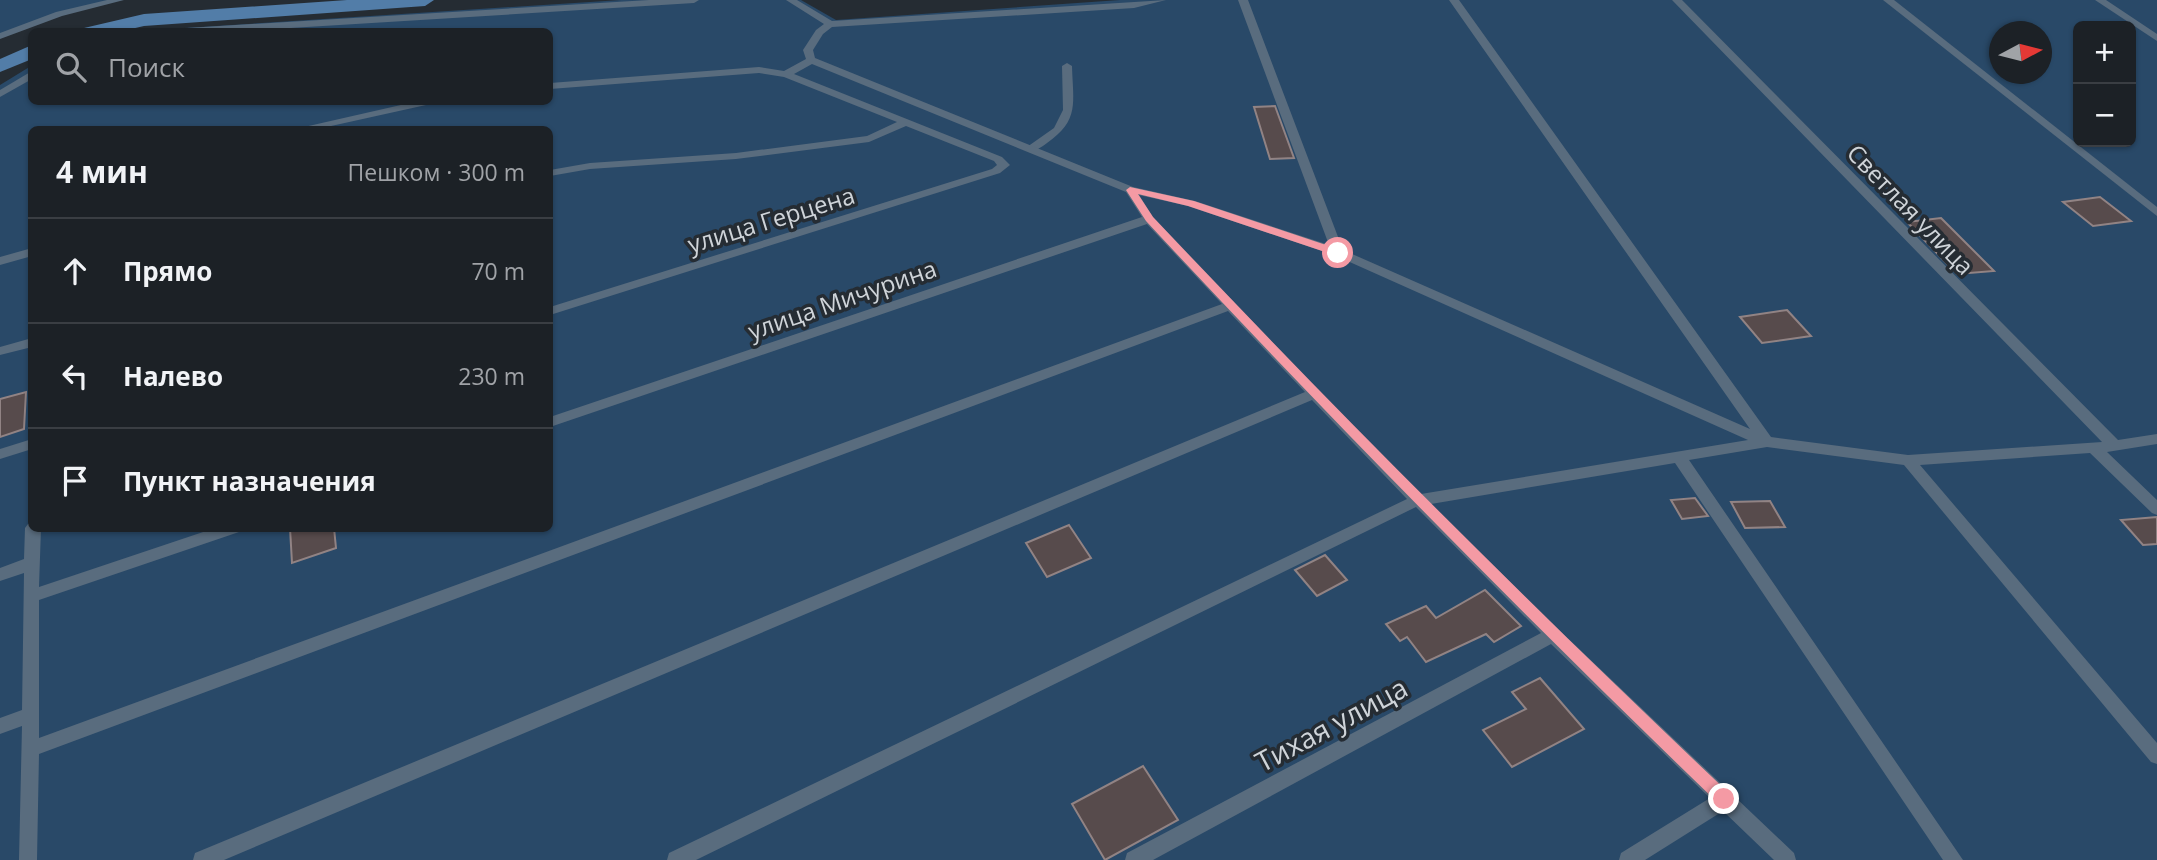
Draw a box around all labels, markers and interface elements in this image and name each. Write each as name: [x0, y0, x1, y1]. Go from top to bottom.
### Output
north arrow: [1989, 21, 2052, 84]
map controls: [2073, 21, 2136, 147]
button: +: [2073, 21, 2136, 84]
search box: [28, 28, 553, 105]
icon: search: [52, 48, 90, 86]
text: Поиск: [108, 49, 185, 85]
button: −: [2073, 84, 2136, 147]
street label: Светлая улица: [1840, 137, 1982, 281]
text: 4 мин: [56, 151, 148, 192]
text: Пешком · 300 m: [348, 156, 525, 188]
street label: улица Герцена: [683, 178, 859, 260]
route start: [1322, 237, 1353, 268]
street label: улица Мичурина: [743, 251, 941, 347]
icon: ahead: [56, 252, 94, 290]
text: Прямо: [123, 253, 212, 289]
text: 70 m: [471, 255, 525, 287]
icon: left: [56, 357, 94, 395]
text: Налево: [123, 358, 223, 394]
text: 230 m: [458, 360, 525, 392]
icon: arrive: [56, 462, 94, 500]
text: Пункт назначения: [123, 463, 376, 499]
street label: Тихая улица: [1248, 668, 1414, 780]
route end: [1708, 783, 1739, 814]

